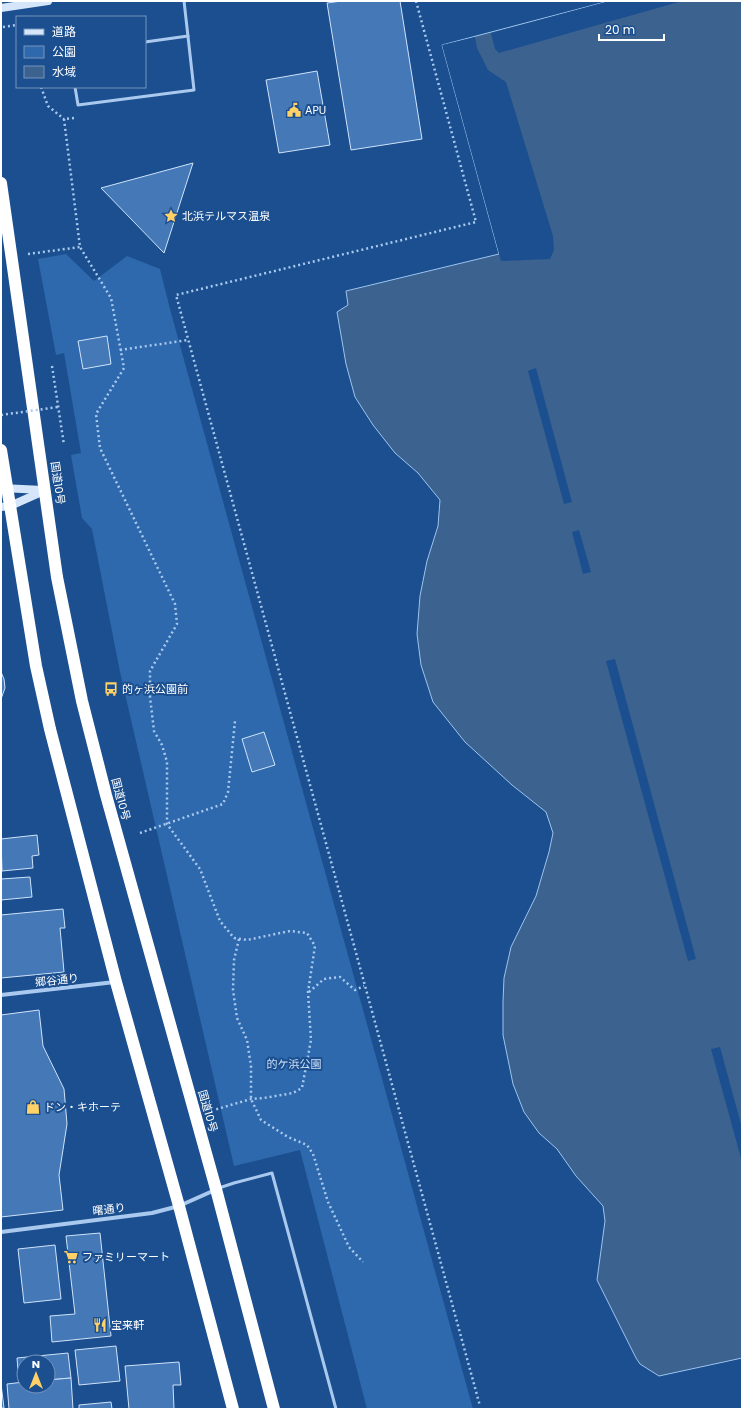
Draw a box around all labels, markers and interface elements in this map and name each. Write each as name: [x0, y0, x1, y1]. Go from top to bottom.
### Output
legend: [16, 16, 146, 88]
scale bar: [599, 16, 664, 42]
text: 20 m: [605, 21, 635, 38]
text: 道路: [52, 23, 76, 40]
text: 公園: [52, 43, 76, 60]
text: 水域: [52, 63, 76, 80]
public building icon: APU: [286, 102, 302, 118]
place label: APU: [305, 102, 326, 118]
place icon: 北浜テルマス温泉: [163, 208, 179, 224]
place label: 北浜テルマス温泉: [182, 208, 271, 224]
street label: 国道10号: [47, 460, 69, 506]
bus stop icon: 的ヶ浜公園前: [103, 681, 119, 697]
place label: 的ヶ浜公園前: [122, 681, 188, 697]
street label: 国道10号: [108, 776, 134, 822]
street label: 郷谷通り: [34, 970, 80, 990]
park label: 的ケ浜公園: [267, 1056, 322, 1072]
street label: 国道10号: [194, 1088, 222, 1134]
shop icon: ドン・キホーテ: [25, 1099, 41, 1115]
place label: ドン・キホーテ: [44, 1099, 121, 1115]
street label: 曙通り: [92, 1199, 126, 1219]
supermarket icon: ファミリーマート: [63, 1249, 79, 1265]
place label: ファミリーマート: [82, 1249, 170, 1265]
restaurant icon: 宝来軒: [92, 1317, 108, 1333]
place label: 宝来軒: [111, 1317, 145, 1333]
north arrow: [16, 1354, 56, 1394]
text: N: [32, 1356, 40, 1372]

